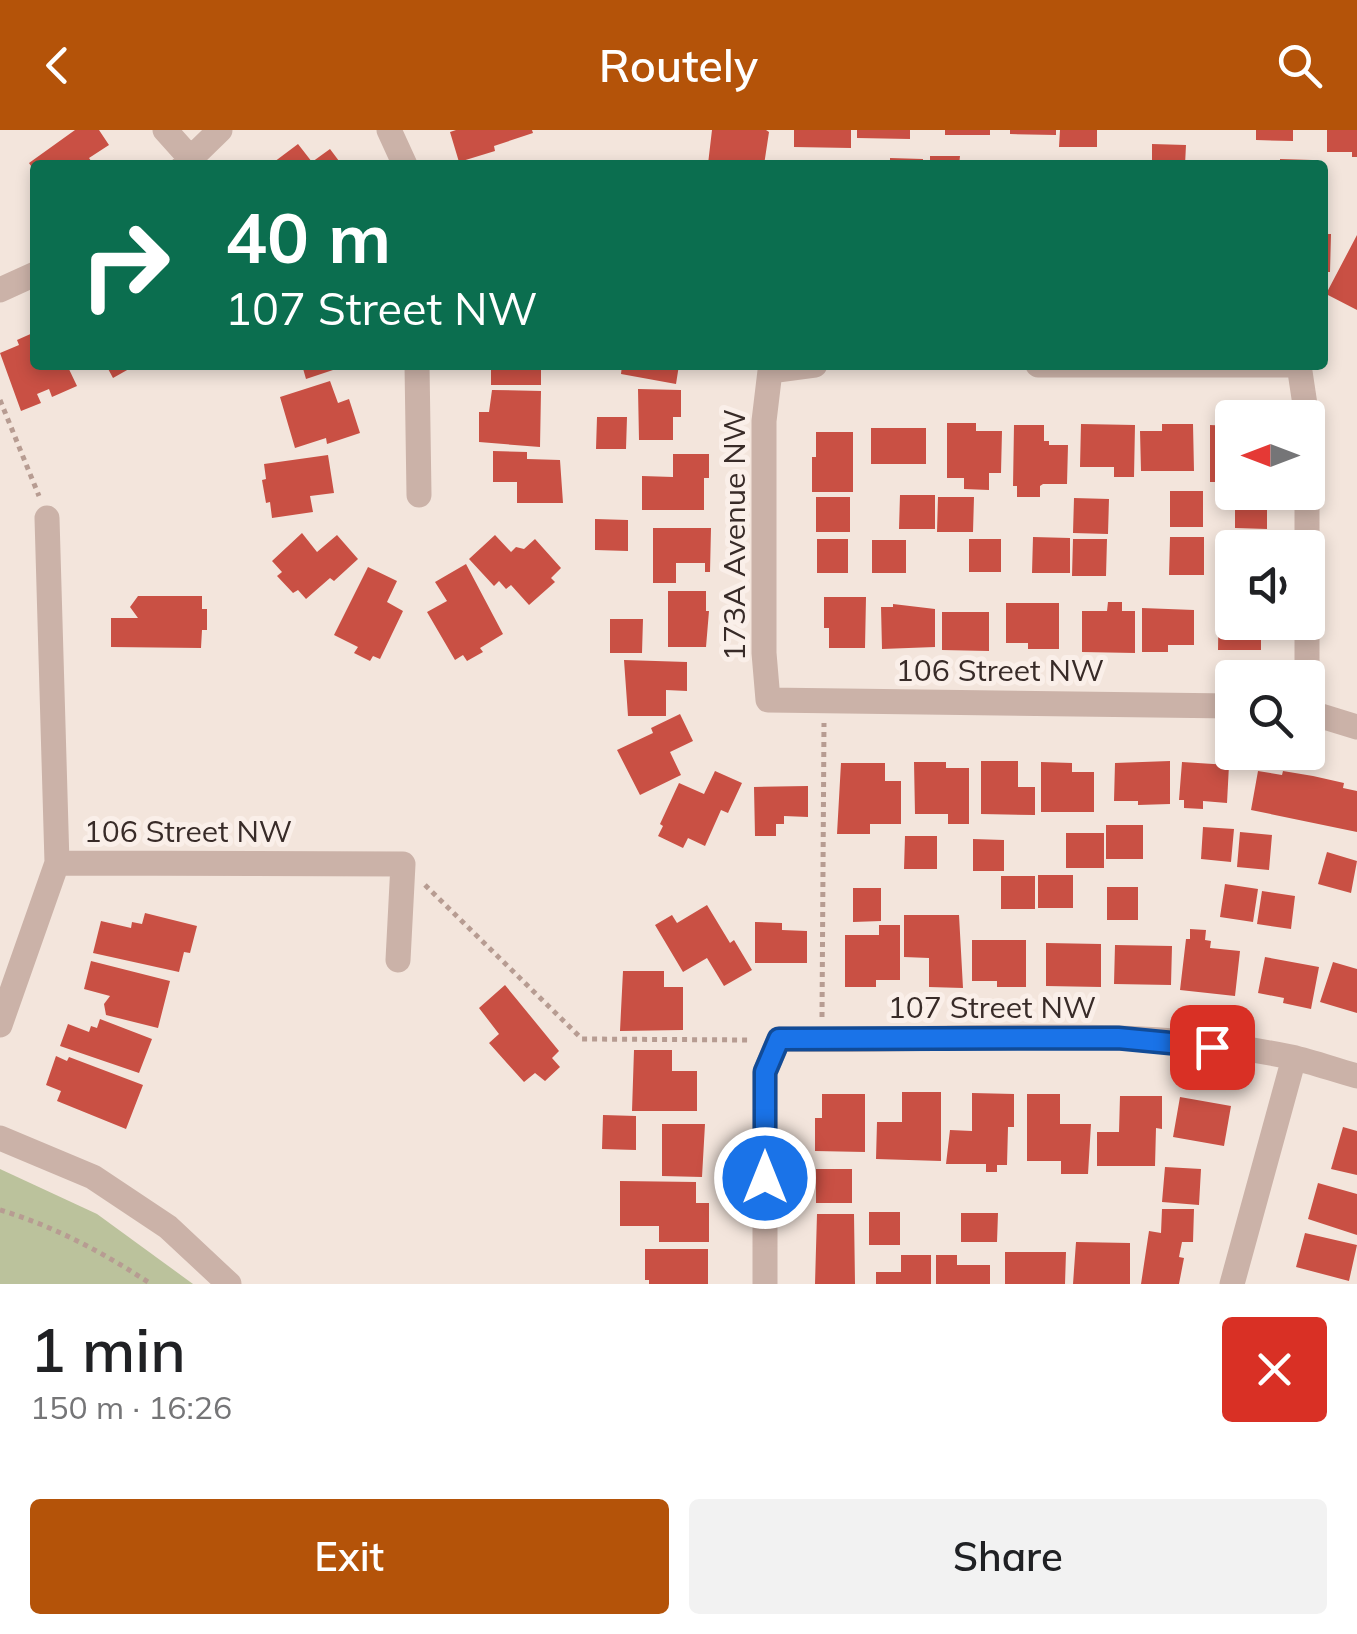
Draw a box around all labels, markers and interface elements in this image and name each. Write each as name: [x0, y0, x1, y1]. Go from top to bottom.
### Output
text: Routely: [599, 37, 758, 93]
icon: back: [30, 38, 85, 93]
icon: search: [1272, 38, 1327, 93]
text: 40 m: [225, 193, 391, 281]
icon: right: [60, 200, 190, 330]
text: 107 Street NW: [225, 280, 538, 336]
north arrow: [1215, 400, 1325, 510]
map controls: [1215, 400, 1325, 770]
street label: 173A Avenue NW: [715, 409, 753, 661]
button: sound: [1215, 530, 1325, 640]
street label: 106 Street NW: [896, 651, 1104, 689]
button: search: [1215, 660, 1325, 770]
street label: 106 Street NW: [84, 812, 292, 850]
street label: 107 Street NW: [888, 988, 1096, 1026]
pin: [1170, 1005, 1255, 1090]
icon: arrive: [1185, 1020, 1240, 1075]
position arrow: [713, 1126, 817, 1230]
text: 1 min: [30, 1312, 186, 1387]
button: close: [1222, 1317, 1327, 1422]
text: 150 m · 16:26: [30, 1387, 232, 1427]
button: Exit: [30, 1499, 669, 1614]
button: Share: [689, 1499, 1327, 1614]

